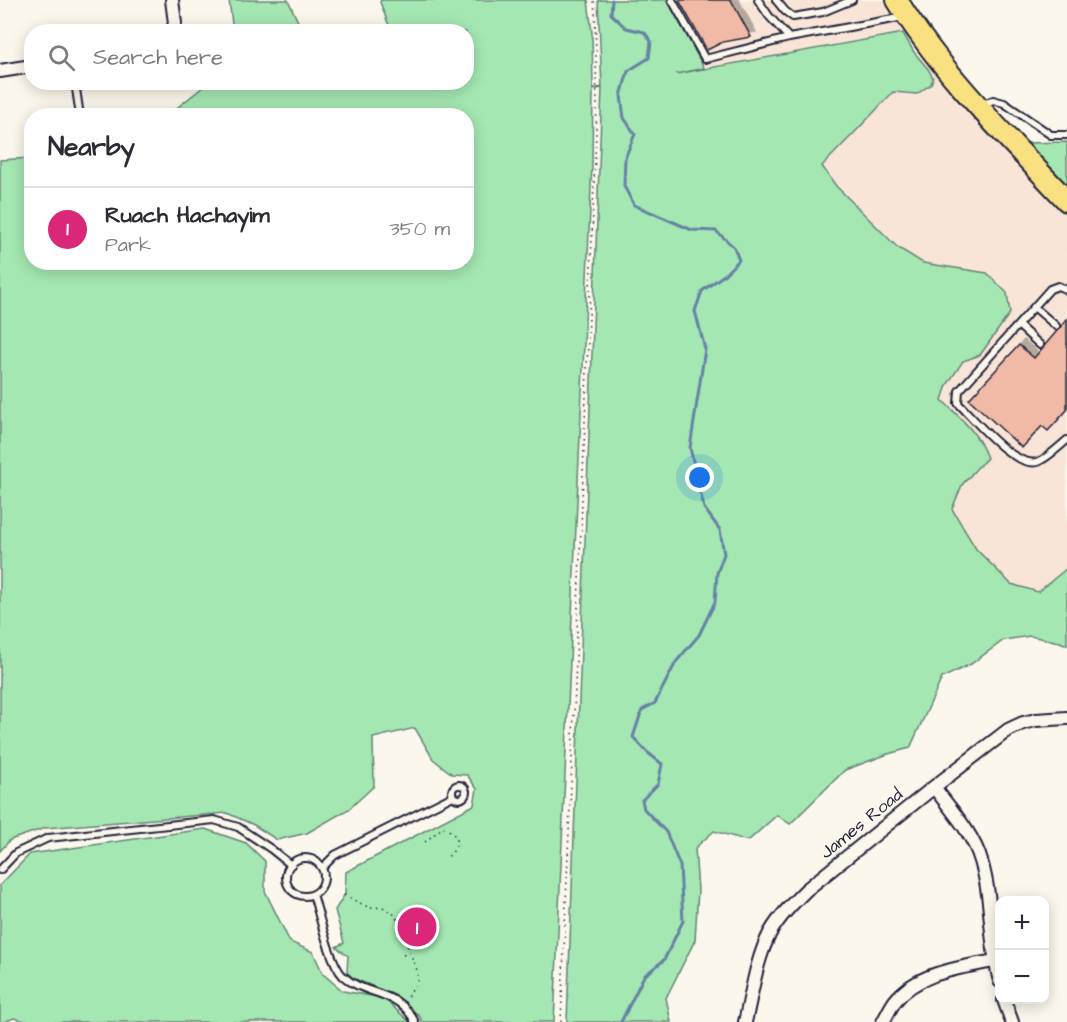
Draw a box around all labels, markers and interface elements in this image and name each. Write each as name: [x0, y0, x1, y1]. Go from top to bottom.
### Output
search box: [24, 24, 474, 90]
icon: search: [45, 41, 78, 74]
text: Search here: [93, 42, 223, 73]
text: Nearby: [48, 129, 135, 165]
text: Ruach Hachayim: [105, 200, 270, 231]
text: 1: [66, 215, 69, 243]
text: 350 m: [389, 215, 450, 243]
text: Park: [105, 231, 151, 259]
your location: [685, 463, 714, 492]
street label: James Road: [815, 782, 908, 865]
map controls: [995, 896, 1049, 1004]
button: +: [995, 896, 1049, 950]
pin: 1: [398, 904, 436, 950]
button: −: [995, 950, 1049, 1004]

